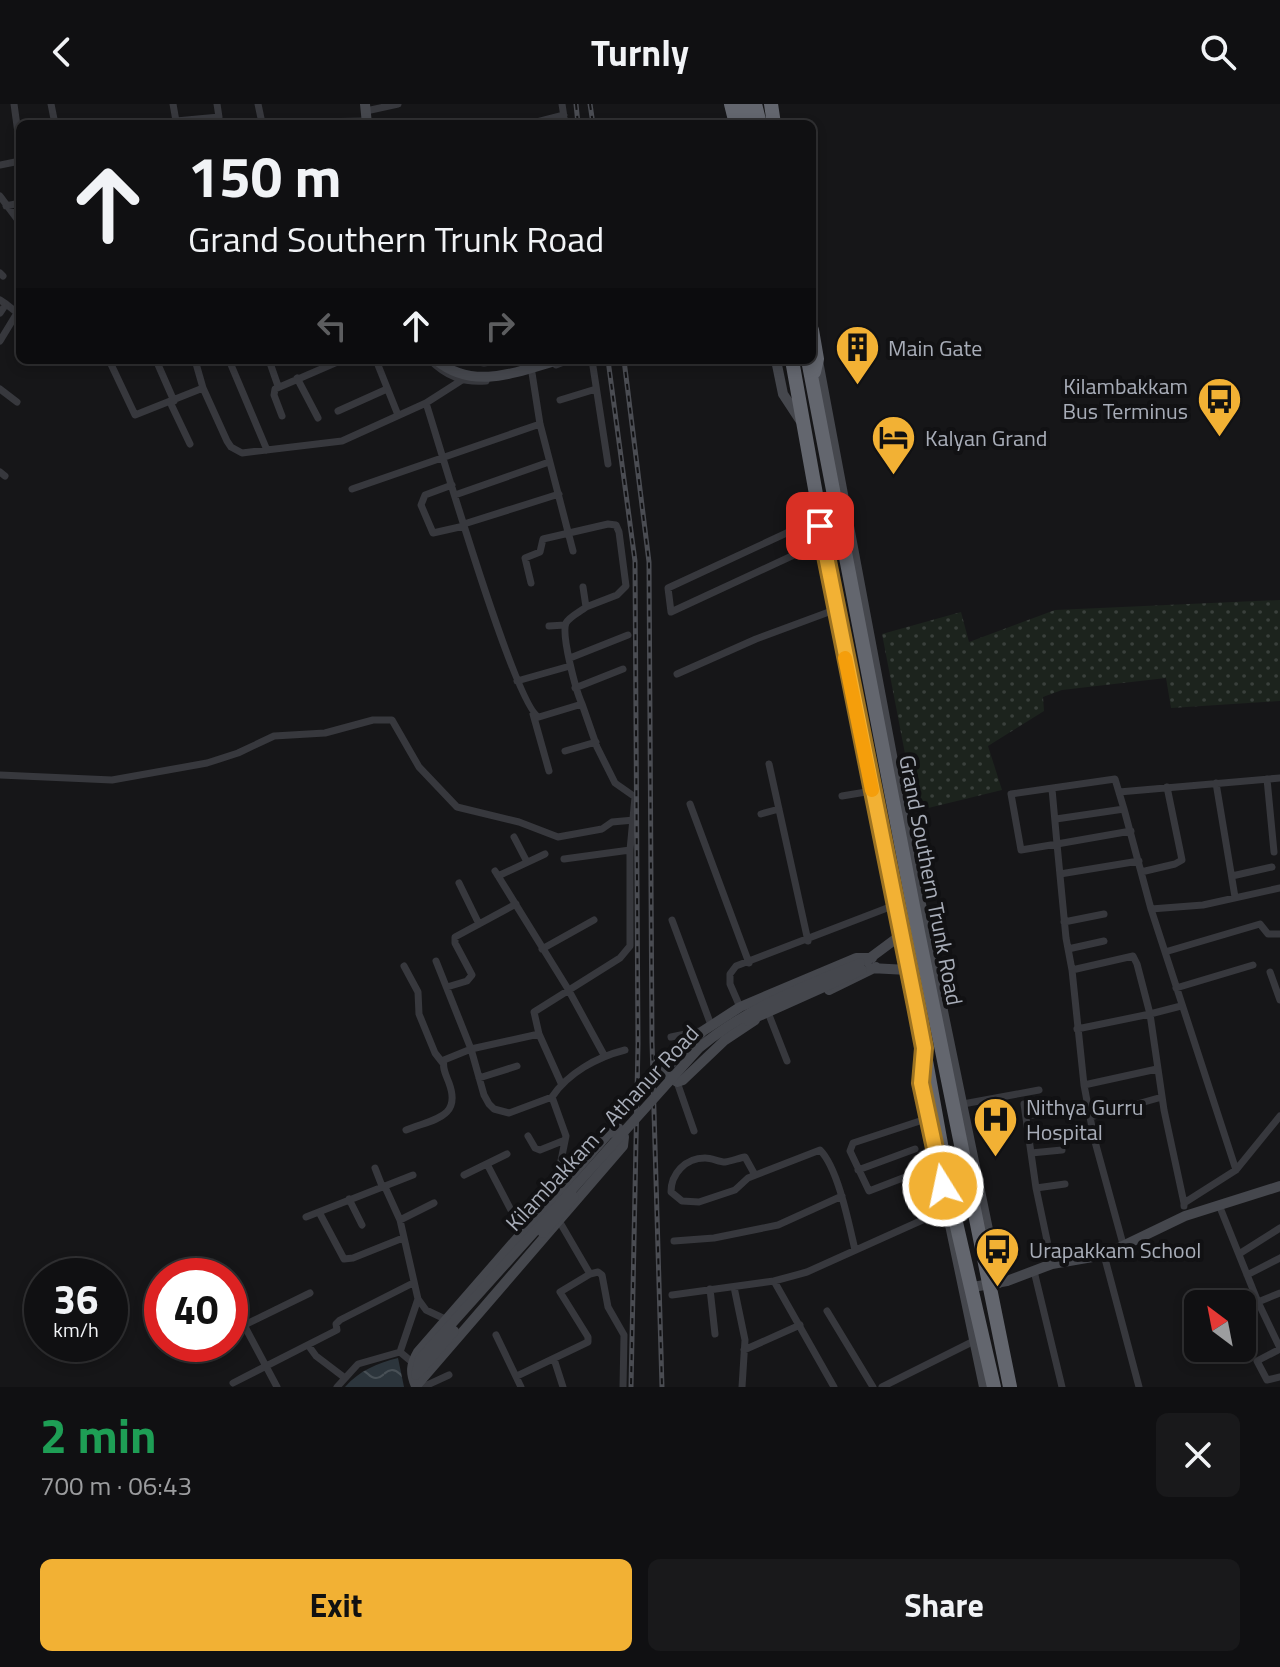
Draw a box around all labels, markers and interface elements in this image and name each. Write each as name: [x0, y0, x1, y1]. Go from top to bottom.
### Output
text: Turnly: [591, 25, 689, 80]
icon: back: [40, 30, 84, 74]
icon: search: [1196, 30, 1240, 74]
text: 150 m: [188, 134, 341, 219]
icon: ahead: [56, 152, 160, 256]
text: Grand Southern Trunk Road: [188, 211, 604, 266]
icon: left: [310, 304, 354, 348]
icon: ahead: [394, 304, 438, 348]
icon: right: [478, 304, 522, 348]
building icon: Main Gate: [833, 324, 881, 387]
place label: Main Gate: [888, 331, 982, 365]
place label: Kilambakkam Bus Terminus: [1062, 369, 1188, 428]
bus stop icon: Kilambakkam Bus Terminus: [1195, 375, 1243, 438]
hotel icon: Kalyan Grand: [870, 414, 918, 477]
place label: Kalyan Grand: [925, 421, 1047, 455]
pin: [786, 492, 854, 560]
icon: arrive: [798, 504, 842, 548]
street label: Grand Southern Trunk Road: [890, 752, 972, 1008]
street label: Kilambakkam - Athanur Road: [497, 1017, 707, 1239]
place label: Nithya Gurru Hospital: [1026, 1090, 1144, 1149]
hospital icon: Nithya Gurru Hospital: [971, 1096, 1019, 1159]
position arrow: [901, 1144, 985, 1228]
bus stop icon: Urapakkam School: [974, 1226, 1022, 1289]
place label: Urapakkam School: [1029, 1233, 1201, 1267]
speed limit sign: 40: [144, 1258, 248, 1362]
text: 36: [54, 1269, 98, 1330]
north arrow: [1184, 1290, 1256, 1362]
map controls: [1184, 1290, 1256, 1362]
text: km/h: [53, 1314, 99, 1345]
text: 2 min: [40, 1399, 157, 1472]
button: close: [1156, 1413, 1240, 1497]
text: 700 m · 06:43: [40, 1466, 192, 1505]
button: Exit: [40, 1559, 632, 1651]
button: Share: [648, 1559, 1240, 1651]

